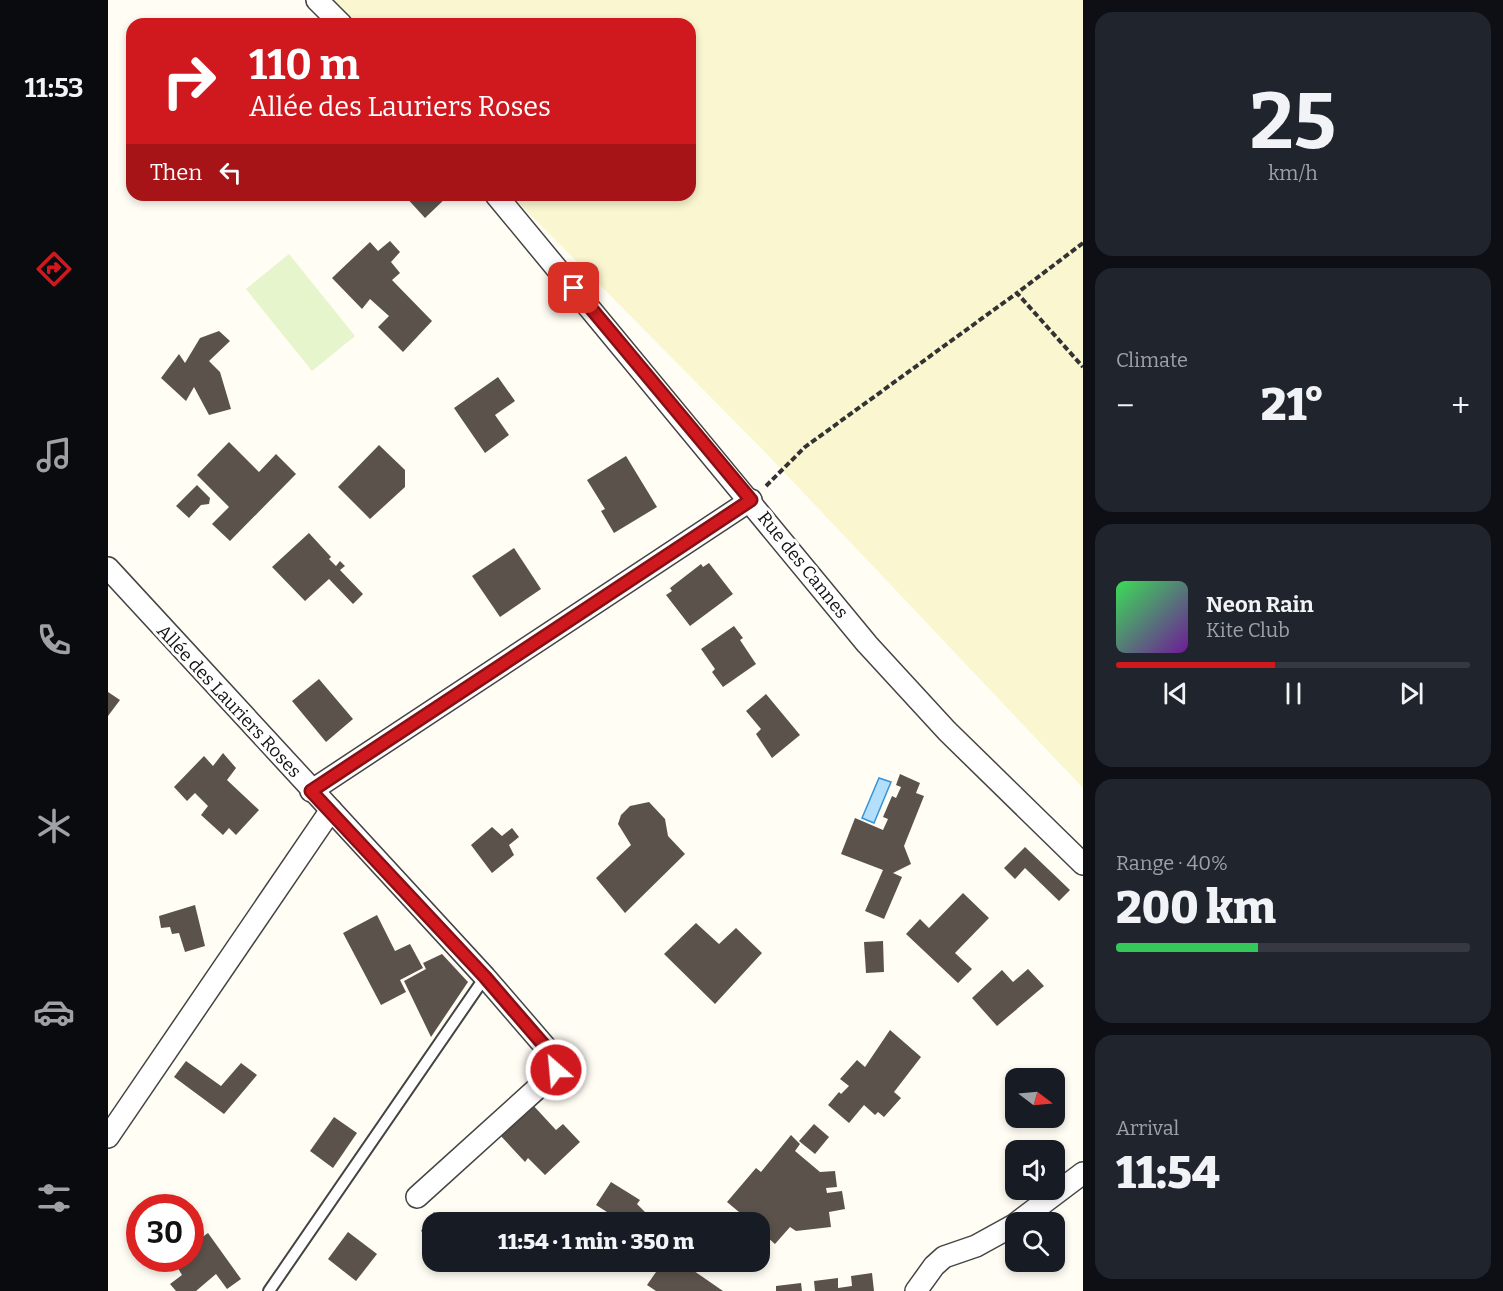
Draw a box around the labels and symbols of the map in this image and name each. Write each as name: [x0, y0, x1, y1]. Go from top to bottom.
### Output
pin: [548, 262, 599, 313]
street label: Rue des Cannes: [753, 507, 853, 623]
street label: Allée des Lauriers Roses: [152, 620, 306, 782]
position arrow: [524, 1038, 588, 1102]
north arrow: [1005, 1068, 1065, 1128]
speed limit sign: 30: [126, 1194, 204, 1272]

